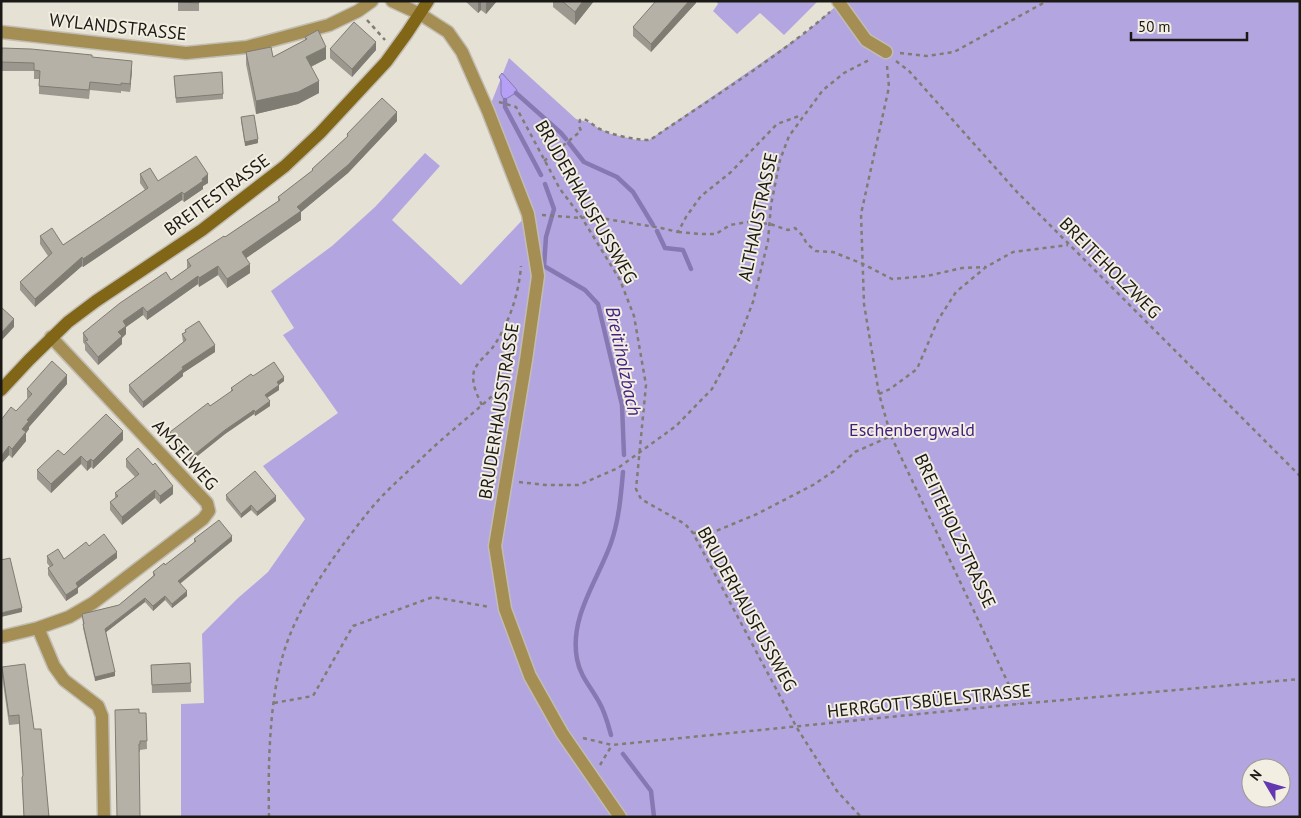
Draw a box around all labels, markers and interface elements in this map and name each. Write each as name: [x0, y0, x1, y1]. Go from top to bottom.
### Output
street label: WYLANDSTRASSE: [48, 8, 188, 45]
scale bar: [1131, 10, 1247, 42]
text: 50 m: [1138, 17, 1171, 36]
street label: BRUDERHAUSFUSSWEG: [530, 116, 643, 287]
street label: BREITESTRASSE: [159, 149, 274, 241]
street label: ALTHAUSTRASSE: [733, 150, 782, 283]
street label: BREITEHOLZWEG: [1055, 212, 1166, 323]
water label: Breitiholzbach: [601, 304, 647, 418]
street label: BRUDERHAUSSTRASSE: [473, 321, 524, 501]
street label: AMSELWEG: [148, 414, 223, 495]
park label: Eschenbergwald: [849, 418, 975, 441]
street label: BREITEHOLZSTRASSE: [910, 450, 1001, 612]
street label: BRUDERHAUSFUSSWEG: [693, 522, 802, 695]
street label: HERRGOTTSBÜELSTRASSE: [826, 678, 1032, 723]
north arrow: [1241, 758, 1291, 808]
text: N: [1246, 766, 1266, 784]

